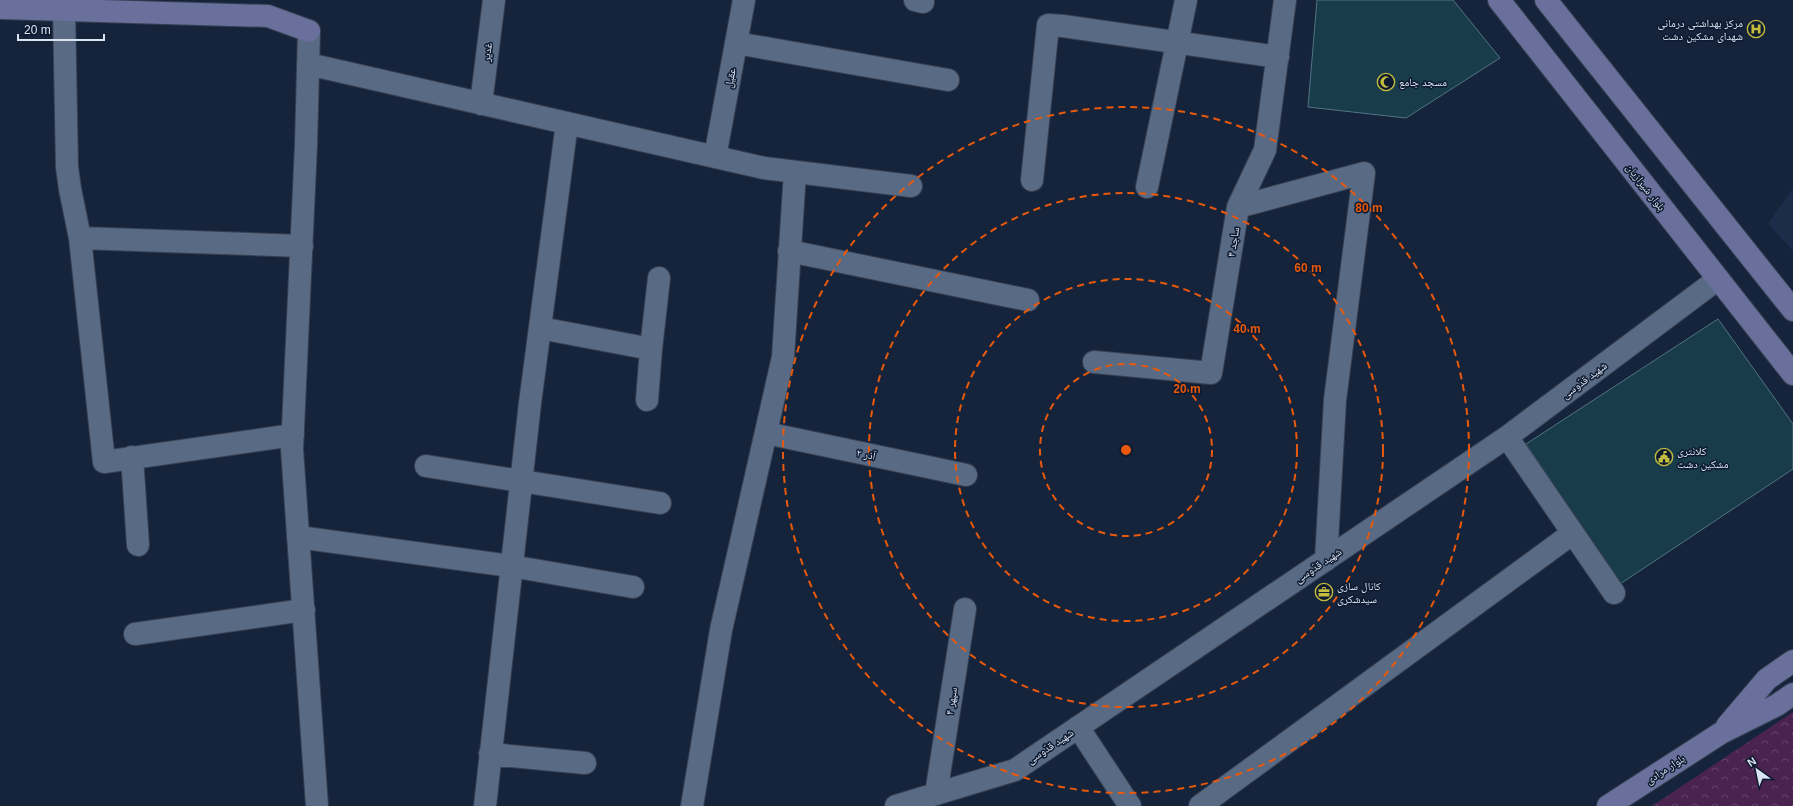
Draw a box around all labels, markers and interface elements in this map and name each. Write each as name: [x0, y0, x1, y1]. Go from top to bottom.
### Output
scale bar: [18, 16, 104, 42]
place label: مرکز بهداشتی درمانی شهدای مشکین دشت: [1657, 17, 1743, 43]
hospital icon: مرکز بهداشتی درمانی شهدای مشکین دشت: [1746, 19, 1766, 39]
text: 20 m: [24, 23, 51, 37]
street label: غدیر: [480, 41, 494, 63]
street label: عقیل: [722, 66, 739, 89]
mosque icon: مسجد جامع: [1376, 72, 1396, 92]
place label: مسجد جامع: [1399, 76, 1447, 89]
street label: بلوار شیرازیان: [1623, 161, 1668, 213]
text: 80 m: [1355, 201, 1383, 215]
street label: ساجد ۴: [1225, 226, 1241, 258]
text: 60 m: [1294, 261, 1322, 275]
text: 40 m: [1233, 322, 1261, 336]
street label: شهید قدّوسی: [1559, 359, 1610, 402]
text: 20 m: [1173, 382, 1201, 396]
centre of rings: [1119, 443, 1133, 457]
place label: کلانتری مشکین دشت: [1677, 445, 1729, 471]
street label: آذر ۲: [855, 446, 877, 462]
public building icon: کلانتری مشکین دشت: [1654, 447, 1674, 467]
street label: شهید قدّوسی: [1292, 545, 1344, 586]
place label: کانال سازی سیدشکری: [1337, 580, 1381, 606]
office icon: کانال سازی سیدشکری: [1314, 582, 1334, 602]
street label: سپهر ۴: [943, 686, 960, 716]
street label: شهید قدّوسی: [1024, 726, 1076, 767]
north arrow: [1737, 750, 1777, 790]
street label: بلوار مرادی: [1643, 752, 1687, 787]
text: N: [1745, 754, 1758, 769]

